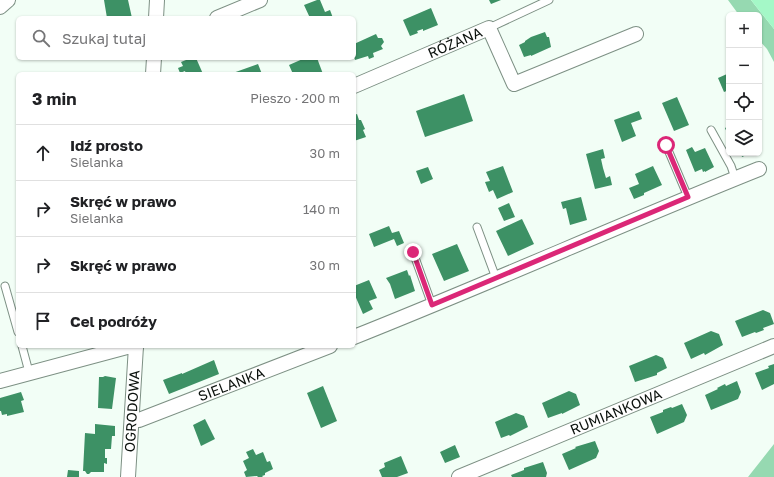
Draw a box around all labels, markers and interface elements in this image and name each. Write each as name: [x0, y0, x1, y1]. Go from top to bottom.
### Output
map controls: [726, 12, 762, 156]
button: +: [726, 12, 762, 48]
search box: [16, 16, 356, 60]
street label: RÓŻANA: [425, 23, 485, 61]
icon: search: [30, 27, 52, 49]
text: Szukaj tutaj: [62, 29, 146, 47]
button: −: [726, 48, 762, 84]
button: locate: [726, 84, 762, 120]
text: 3 min: [32, 88, 76, 109]
text: Pieszo · 200 m: [250, 90, 340, 106]
button: layers: [726, 120, 762, 156]
text: Idź prosto: [70, 136, 143, 154]
route start: [657, 136, 675, 154]
icon: ahead: [32, 142, 54, 164]
text: 30 m: [310, 145, 340, 161]
text: Sielanka: [70, 154, 123, 170]
text: Skręć w prawo: [70, 192, 177, 210]
icon: right: [32, 198, 54, 220]
text: 140 m: [303, 201, 340, 217]
text: Sielanka: [70, 210, 123, 226]
route end: [404, 243, 422, 261]
icon: right: [32, 254, 54, 276]
text: Skręć w prawo: [70, 256, 177, 274]
text: 30 m: [310, 257, 340, 273]
icon: arrive: [32, 310, 54, 332]
text: Cel podróży: [70, 312, 157, 330]
street label: SIELANKA: [196, 363, 267, 404]
street label: OGRODOWA: [121, 369, 143, 453]
street label: RUMIANKOWA: [567, 384, 665, 438]

